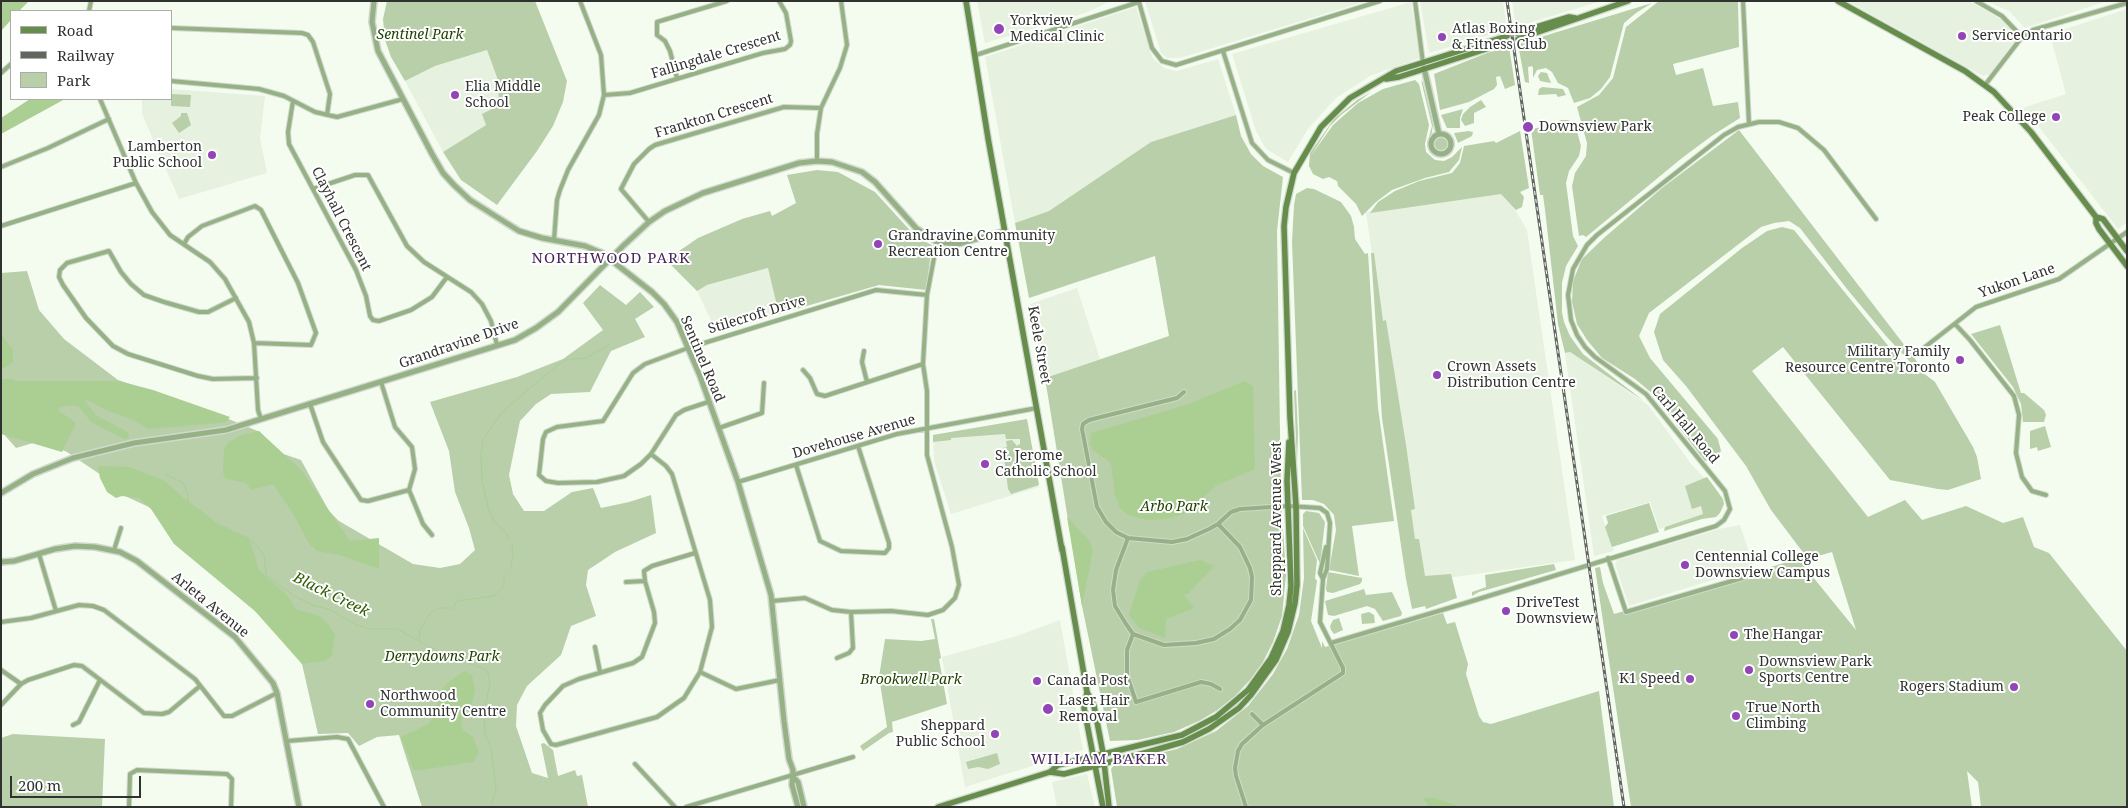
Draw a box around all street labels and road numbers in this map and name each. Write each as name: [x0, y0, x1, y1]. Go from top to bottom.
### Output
street label: Fallingdale Crescent: [649, 27, 783, 83]
street label: Frankton Crescent: [653, 90, 775, 142]
street label: Clayhall Crescent: [307, 164, 375, 274]
street label: Yukon Lane: [1977, 260, 2057, 302]
street label: Stilecroft Drive: [706, 292, 808, 338]
street label: Keele Street: [1024, 305, 1054, 385]
street label: Sentinel Road: [676, 313, 728, 405]
street label: Grandravine Drive: [397, 316, 521, 372]
street label: Carl Hall Road: [1648, 383, 1722, 467]
street label: Dovehouse Avenue: [791, 411, 917, 463]
street label: Sheppard Avenue West: [1269, 442, 1285, 596]
street label: Arleta Avenue: [168, 569, 252, 641]

